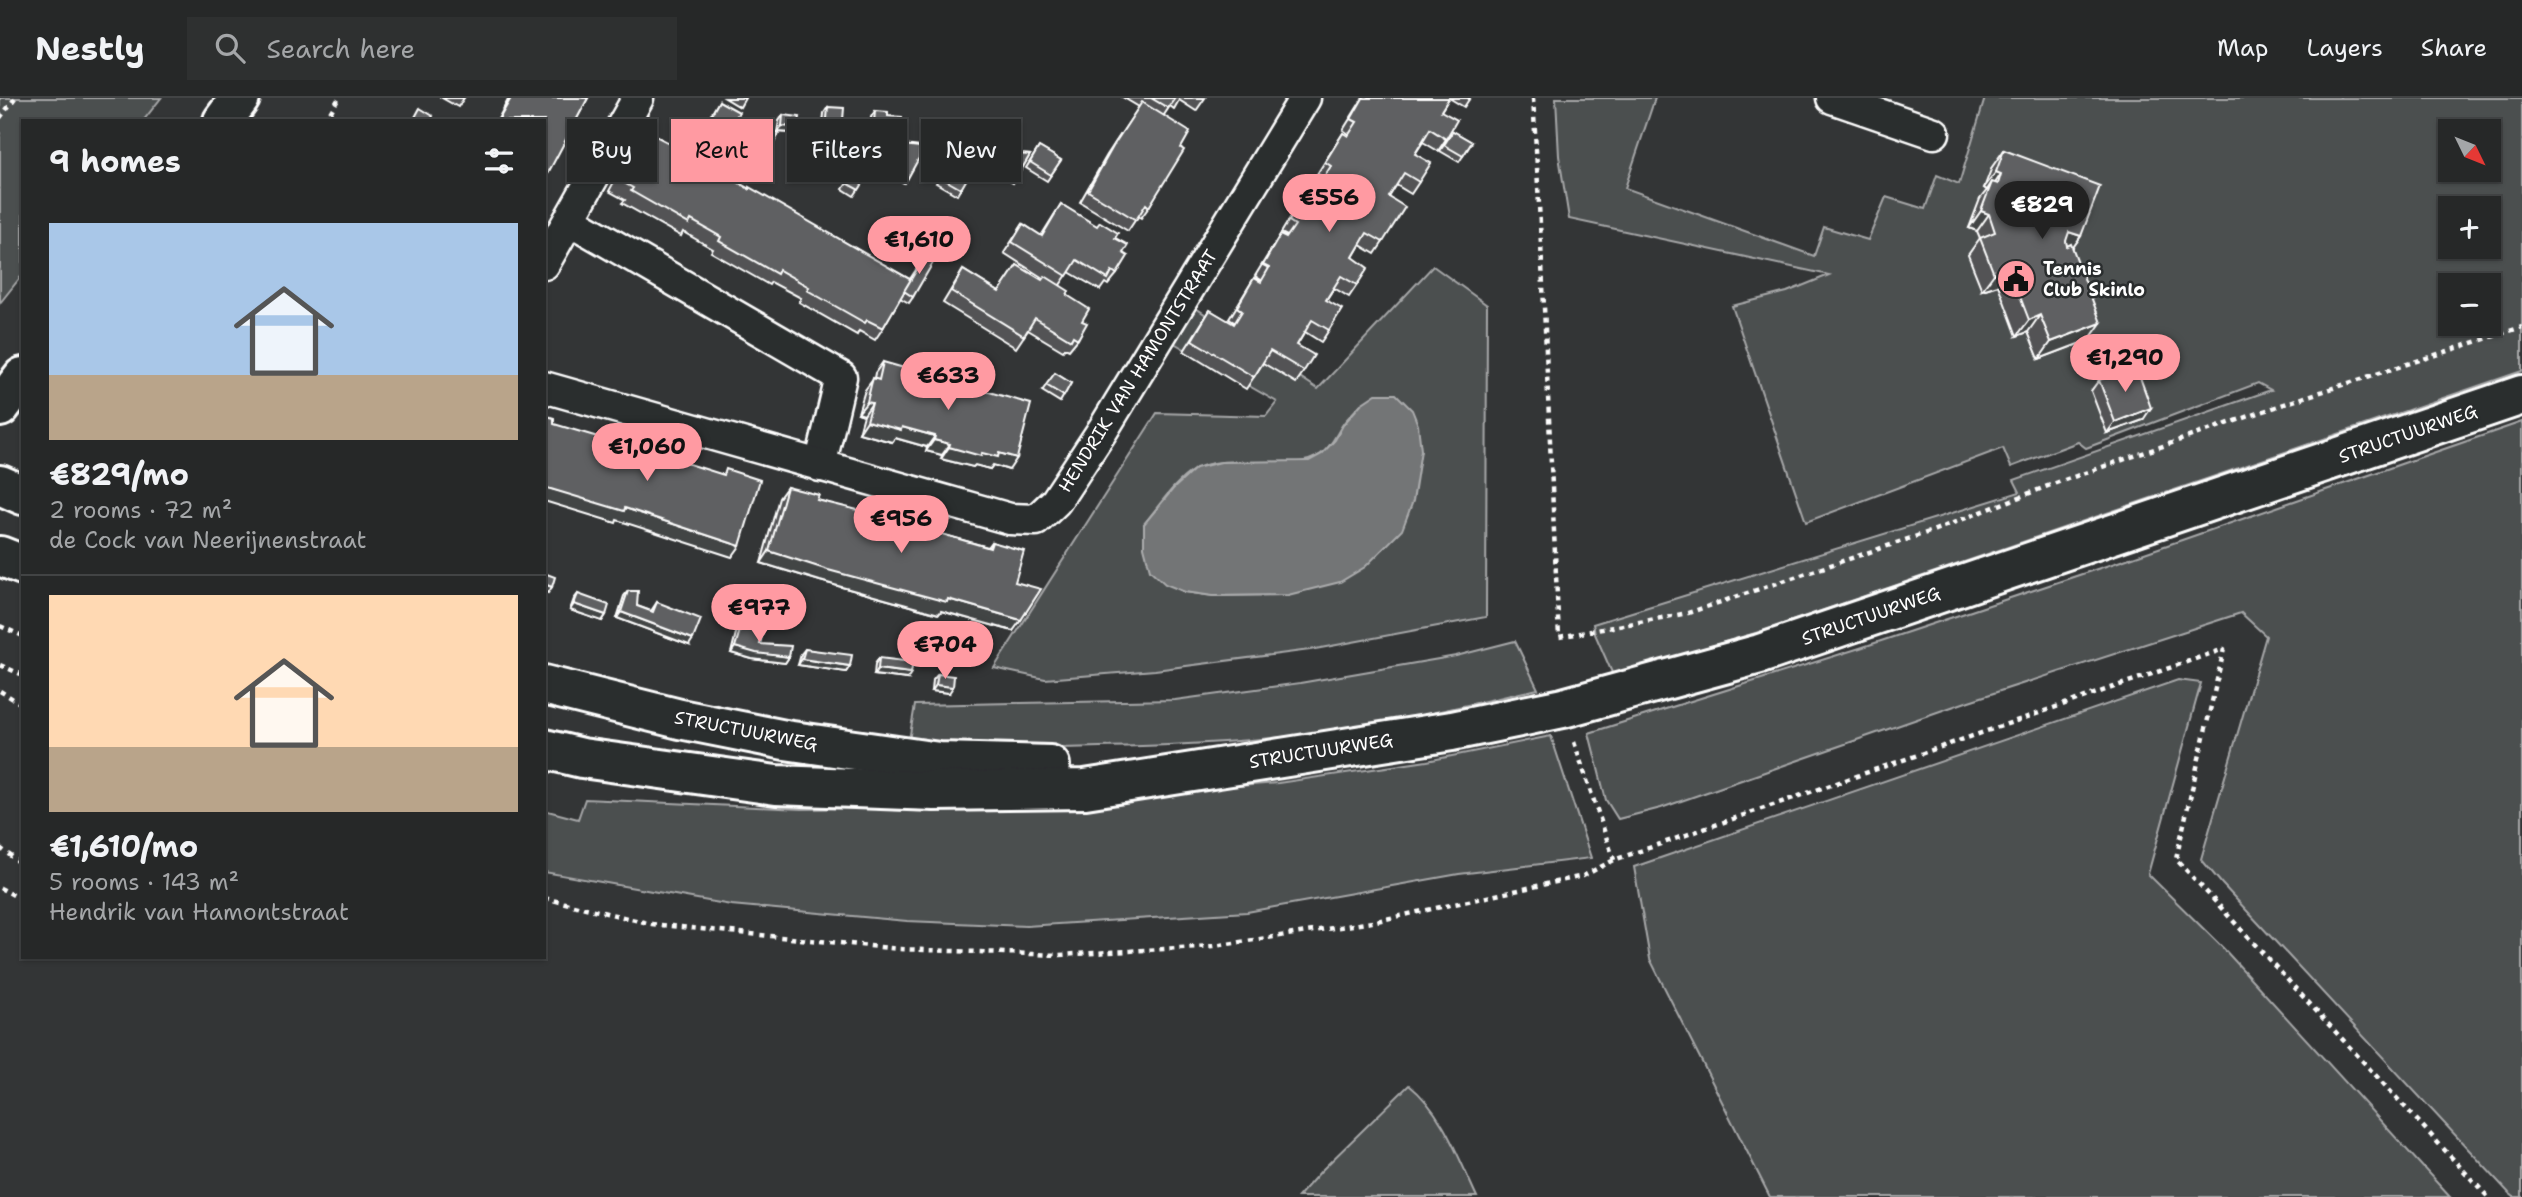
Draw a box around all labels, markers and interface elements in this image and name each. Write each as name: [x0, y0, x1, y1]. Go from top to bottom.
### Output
search box: [187, 17, 677, 80]
text: Nestly: [35, 26, 145, 71]
icon: search: [211, 29, 249, 67]
text: Search here: [267, 31, 415, 66]
text: Map: [2217, 32, 2268, 64]
text: Layers: [2306, 32, 2383, 64]
text: Share: [2421, 32, 2487, 64]
chip: Buy: [567, 119, 657, 182]
chip: Rent: [671, 119, 773, 182]
chip: Filters: [787, 119, 907, 182]
chip: New: [921, 119, 1021, 182]
north arrow: [2438, 119, 2501, 182]
map controls: [2438, 119, 2501, 336]
text: 9 homes: [49, 141, 181, 182]
icon: filters: [480, 142, 518, 180]
pin: €556: [1288, 174, 1370, 234]
pin: €829: [2001, 181, 2083, 241]
text: €556: [1299, 182, 1359, 212]
text: €829: [2010, 189, 2074, 219]
button: +: [2438, 196, 2501, 259]
pin: €1,610: [862, 216, 976, 276]
text: €1,610: [884, 224, 954, 254]
street label: HENDRIK VAN HAMONTSTRAAT: [1053, 245, 1223, 497]
place label: Tennis Club Skinlo: [2043, 257, 2145, 302]
public building icon: Tennis Club Skinlo: [1995, 258, 2037, 300]
icon: home: [221, 268, 347, 394]
button: −: [2438, 273, 2501, 336]
pin: €1,290: [2068, 334, 2182, 394]
text: €1,290: [2086, 342, 2164, 372]
pin: €633: [907, 352, 989, 412]
text: €633: [916, 360, 980, 390]
street label: STRUCTUURWEG: [2335, 399, 2481, 469]
pin: €1,060: [590, 424, 704, 483]
text: €1,060: [608, 431, 686, 461]
text: €829/mo: [49, 454, 189, 495]
text: 2 rooms · 72 m²: [49, 495, 232, 525]
pin: €956: [860, 496, 942, 555]
text: €956: [870, 503, 932, 533]
text: de Cock van Neerijnenstraat: [49, 525, 367, 555]
street label: STRUCTUURWEG: [1798, 581, 1944, 651]
pin: €977: [718, 584, 800, 644]
text: €977: [727, 592, 791, 622]
pin: €704: [904, 622, 986, 681]
text: €704: [913, 629, 977, 659]
icon: home: [221, 640, 347, 766]
street label: STRUCTUURWEG: [672, 705, 820, 757]
street label: STRUCTUURWEG: [1247, 728, 1395, 774]
text: €1,610/mo: [49, 826, 198, 867]
text: 5 rooms · 143 m²: [49, 867, 239, 897]
text: Hendrik van Hamontstraat: [49, 897, 349, 927]

